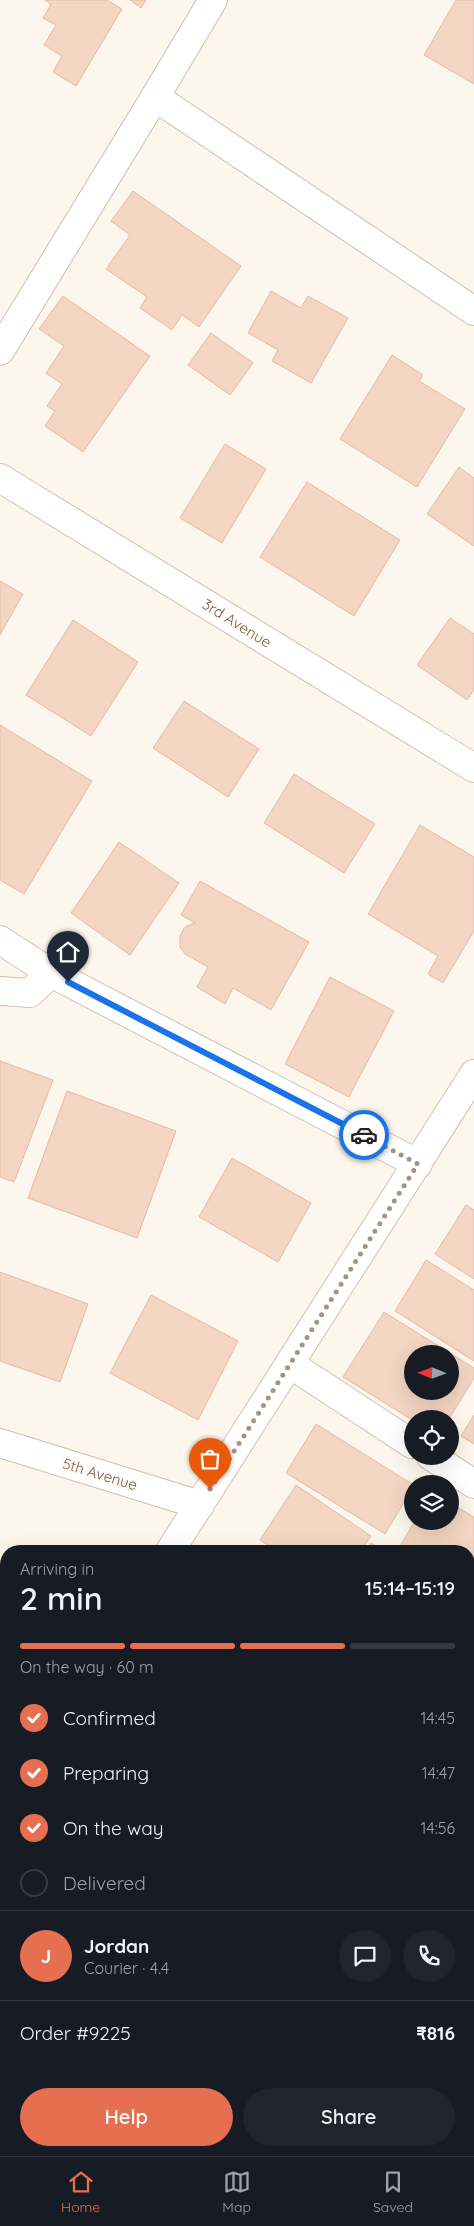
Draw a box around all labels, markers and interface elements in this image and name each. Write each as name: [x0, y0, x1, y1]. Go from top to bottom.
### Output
street label: 3rd Avenue: [199, 594, 275, 652]
pin: [47, 931, 89, 982]
icon: home: [54, 938, 82, 966]
courier: [339, 1110, 389, 1160]
icon: car: [350, 1121, 378, 1149]
north arrow: [404, 1345, 459, 1400]
map controls: [404, 1345, 459, 1530]
button: locate: [404, 1410, 459, 1465]
pin: [189, 1438, 231, 1489]
icon: bag: [196, 1445, 224, 1473]
street label: 5th Avenue: [60, 1454, 140, 1494]
button: layers: [404, 1475, 459, 1530]
text: Arriving in: [20, 1559, 94, 1579]
text: 15:14–15:19: [365, 1576, 455, 1600]
text: 2 min: [20, 1578, 103, 1618]
text: On the way · 60 m: [20, 1657, 154, 1677]
icon: check: [20, 1704, 48, 1732]
text: Confirmed: [63, 1706, 156, 1730]
text: 14:45: [421, 1708, 455, 1728]
icon: check: [20, 1759, 48, 1787]
text: Preparing: [63, 1761, 149, 1785]
text: 14:47: [422, 1763, 455, 1783]
icon: check: [20, 1814, 48, 1842]
text: On the way: [63, 1816, 164, 1840]
text: 14:56: [421, 1818, 455, 1838]
text: Delivered: [63, 1871, 146, 1895]
button: chat: [339, 1930, 391, 1982]
button: phone: [403, 1930, 455, 1982]
text: Jordan: [84, 1934, 149, 1958]
text: J: [41, 1944, 51, 1968]
text: Courier · 4.4: [84, 1958, 169, 1978]
text: Order #9225: [20, 2021, 131, 2045]
text: ₹816: [416, 2021, 455, 2045]
button: Help: [20, 2088, 233, 2146]
button: Share: [243, 2088, 455, 2146]
tab: Home: [61, 2168, 100, 2216]
tab: Map: [222, 2168, 251, 2216]
tab: Saved: [373, 2168, 413, 2216]

